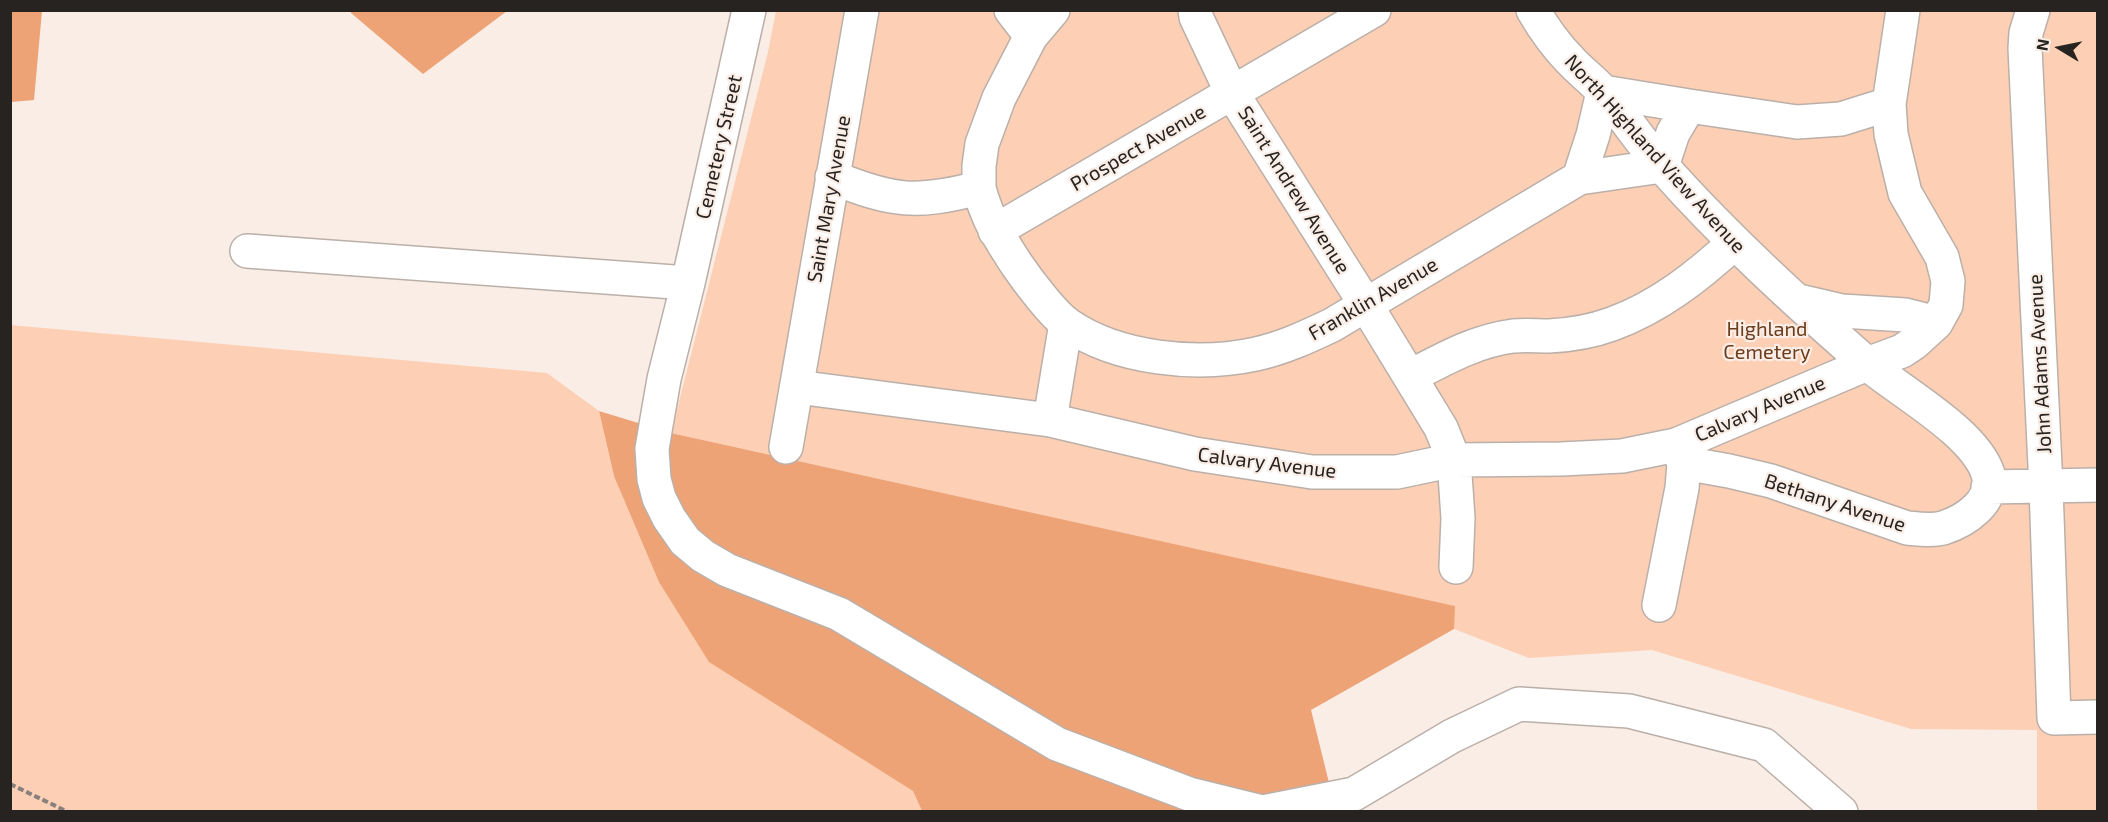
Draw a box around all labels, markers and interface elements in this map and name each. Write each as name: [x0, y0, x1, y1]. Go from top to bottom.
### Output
north arrow: [2030, 18, 2090, 78]
text: N: [2031, 37, 2052, 52]
street label: North Highland View Avenue: [1560, 50, 1750, 258]
street label: Cemetery Street: [691, 72, 747, 222]
street label: Prospect Avenue: [1066, 100, 1210, 196]
street label: Saint Andrew Avenue: [1233, 102, 1355, 278]
street label: Saint Mary Avenue: [802, 113, 856, 285]
street label: Franklin Avenue: [1304, 252, 1442, 346]
street label: John Adams Avenue: [2023, 274, 2057, 454]
park label: Highland Cemetery: [1723, 317, 1811, 364]
street label: Calvary Avenue: [1691, 371, 1829, 447]
street label: Calvary Avenue: [1196, 443, 1338, 483]
street label: Bethany Avenue: [1761, 469, 1909, 537]

